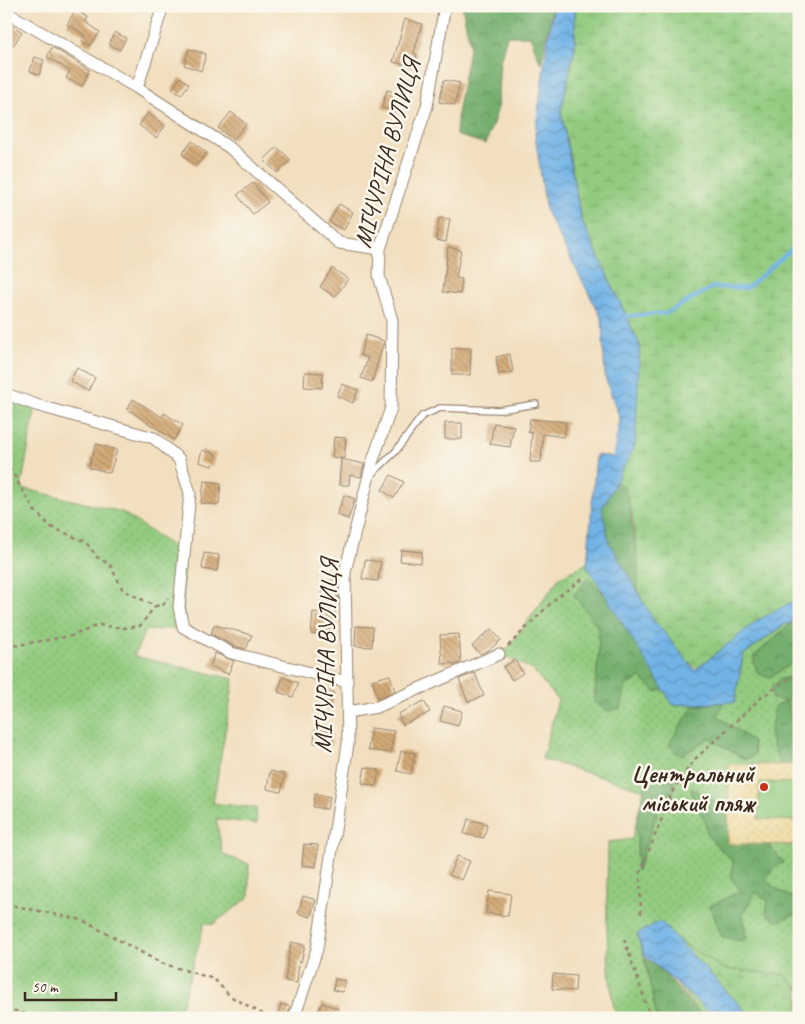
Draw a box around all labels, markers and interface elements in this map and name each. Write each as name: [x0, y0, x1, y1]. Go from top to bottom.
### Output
street label: МІЧУРІНА ВУЛИЦЯ: [346, 51, 429, 251]
street label: МІЧУРІНА ВУЛИЦЯ: [307, 554, 346, 754]
place label: Центральний міський пляж: [631, 758, 758, 819]
marker: Центральний міський пляж: [758, 781, 770, 793]
scale bar: [25, 969, 116, 1001]
text: 50 m: [32, 978, 59, 997]

